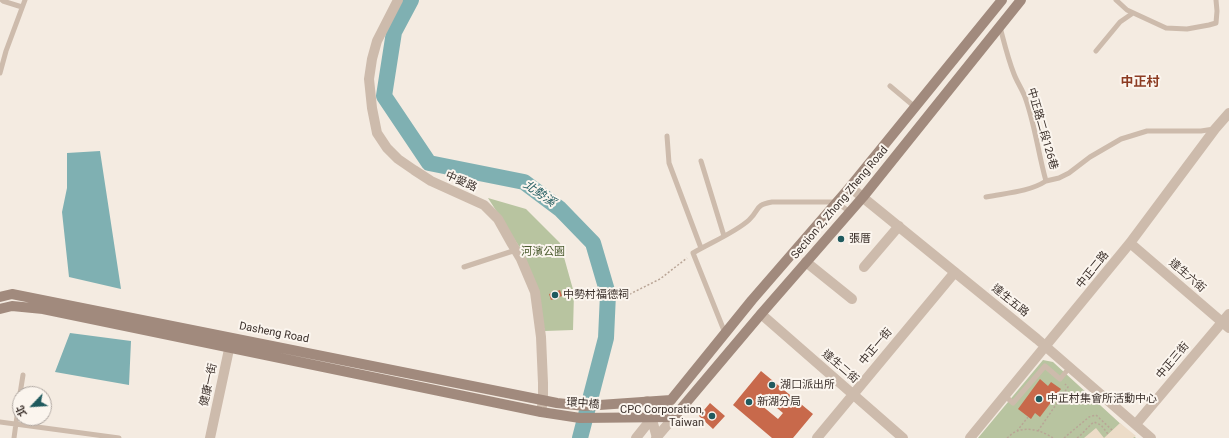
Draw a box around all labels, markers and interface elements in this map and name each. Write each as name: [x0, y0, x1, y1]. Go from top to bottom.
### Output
district label: 中正村: [1121, 75, 1159, 91]
street label: 中正路二段126巷: [1024, 87, 1060, 171]
street label: Section 2, Zhong Zheng Road: [789, 144, 891, 262]
street label: 中愛路: [443, 169, 479, 195]
water label: 北勢溪: [520, 178, 558, 210]
place label: 張厝: [849, 232, 871, 246]
marker: 張厝: [836, 234, 846, 244]
park label: 河濱公園: [521, 245, 565, 259]
street label: 中正二路: [1074, 249, 1112, 291]
street label: 達生六街: [1166, 257, 1208, 295]
street label: 達生五路: [989, 282, 1031, 320]
place label: 中勢村福德祠: [563, 288, 629, 302]
marker: 中勢村福德祠: [550, 290, 560, 300]
street label: Dasheng Road: [238, 320, 310, 346]
street label: 中正一街: [857, 326, 895, 368]
street label: 中正三街: [1154, 340, 1192, 382]
street label: 達生二街: [819, 348, 861, 386]
street label: 健康一街: [198, 362, 220, 408]
place label: 湖口派出所: [780, 378, 835, 392]
marker: 湖口派出所: [767, 380, 777, 390]
north arrow: [12, 386, 52, 426]
place label: 中正村集會所活動中心: [1047, 392, 1157, 406]
marker: 中正村集會所活動中心: [1034, 394, 1044, 404]
place label: 新湖分局: [757, 395, 801, 409]
street label: 環中橋: [566, 396, 600, 412]
marker: 新湖分局: [744, 397, 754, 407]
text: 北: [13, 403, 30, 419]
place label: CPC Corporation, Taiwan: [620, 403, 704, 429]
marker: CPC Corporation, Taiwan: [707, 411, 717, 421]

